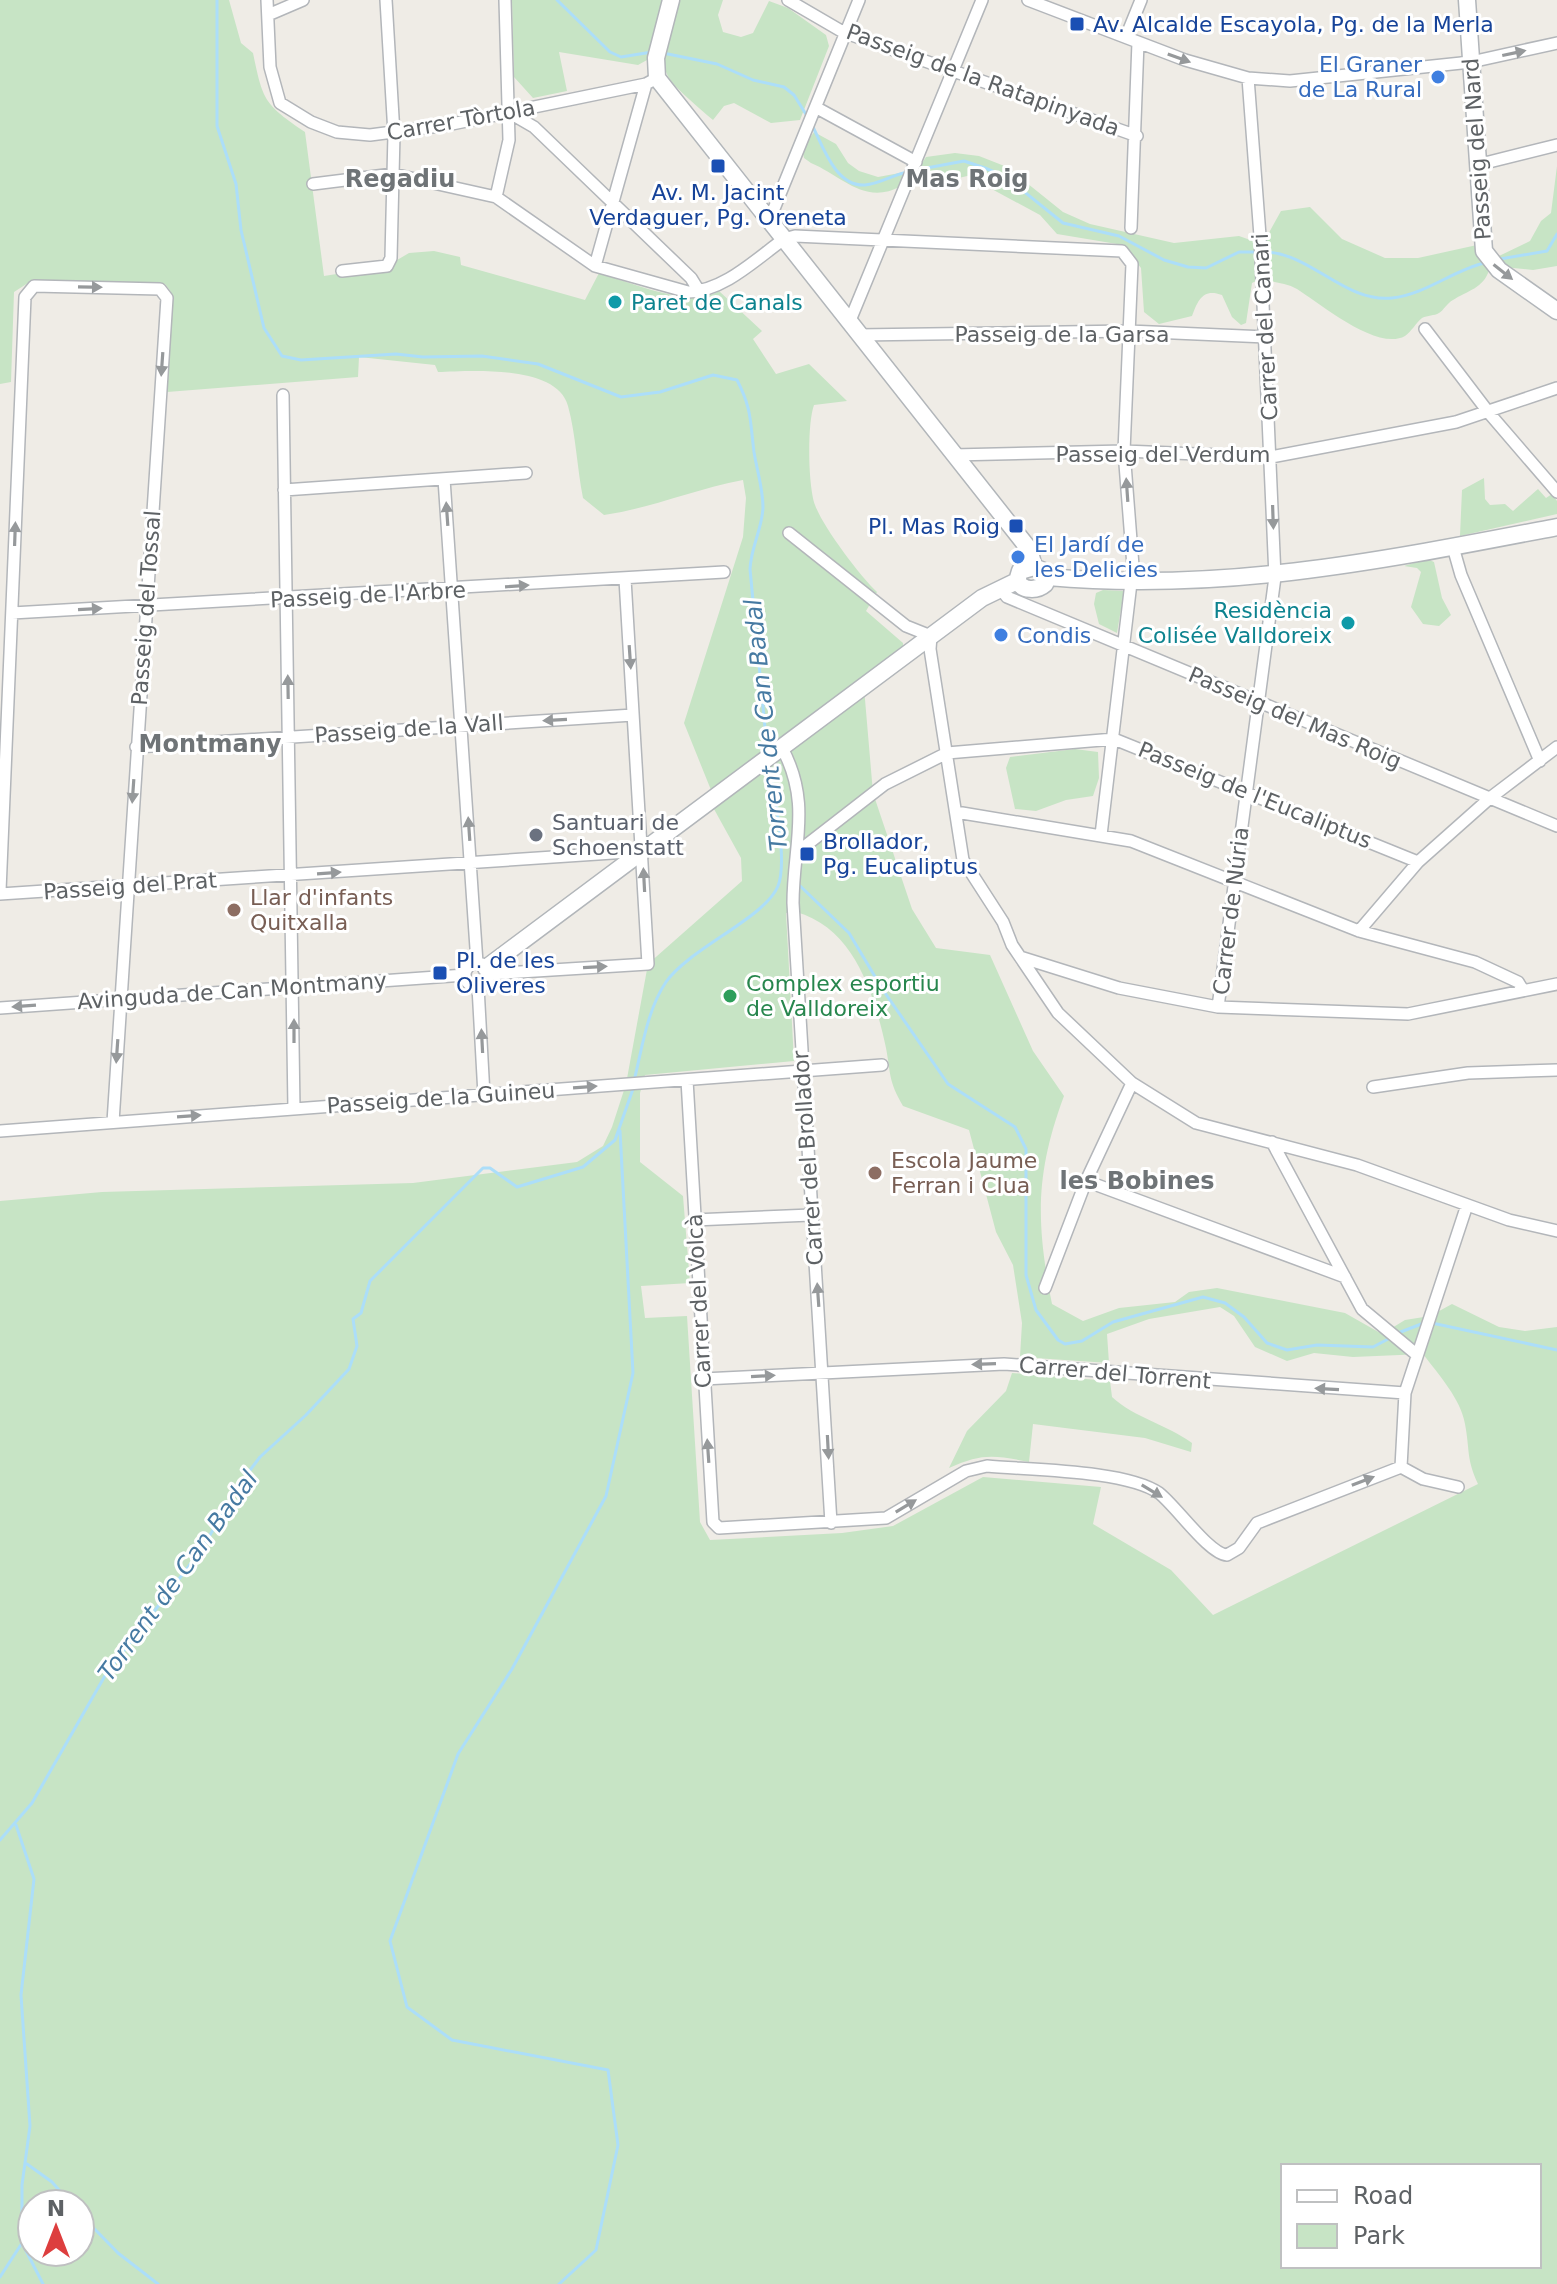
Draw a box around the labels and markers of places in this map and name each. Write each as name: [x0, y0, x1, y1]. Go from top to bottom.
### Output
place label: Av. Alcalde Escayola, Pg. de la Merla: [1093, 12, 1494, 37]
marker: Av. Alcalde Escayola, Pg. de la Merla: [1068, 15, 1086, 33]
place label: El Graner de La Rural: [1298, 52, 1423, 102]
marker: El Graner de La Rural: [1429, 68, 1447, 86]
marker: Av. M. Jacint Verdaguer, Pg. Oreneta: [709, 157, 727, 175]
place label: Av. M. Jacint Verdaguer, Pg. Oreneta: [589, 180, 847, 230]
place label: Paret de Canals: [631, 290, 803, 315]
marker: Paret de Canals: [606, 293, 624, 311]
place label: Pl. Mas Roig: [868, 514, 1000, 539]
marker: Pl. Mas Roig: [1007, 517, 1025, 535]
place label: El Jardí de les Delicies: [1034, 532, 1158, 582]
marker: El Jardí de les Delicies: [1009, 548, 1027, 566]
place label: Residència Colisée Valldoreix: [1138, 598, 1332, 648]
marker: Residència Colisée Valldoreix: [1339, 614, 1357, 632]
place label: Condis: [1017, 623, 1091, 648]
marker: Condis: [992, 626, 1010, 644]
place label: Santuari de Schoenstatt: [552, 810, 684, 860]
marker: Santuari de Schoenstatt: [527, 826, 545, 844]
place label: Brollador, Pg. Eucaliptus: [823, 829, 978, 879]
marker: Brollador, Pg. Eucaliptus: [798, 845, 816, 863]
place label: Llar d'infants Quitxalla: [250, 885, 393, 935]
marker: Llar d'infants Quitxalla: [225, 901, 243, 919]
place label: Pl. de les Oliveres: [456, 948, 555, 998]
marker: Pl. de les Oliveres: [431, 964, 449, 982]
place label: Complex esportiu de Valldoreix: [746, 971, 940, 1021]
marker: Complex esportiu de Valldoreix: [721, 987, 739, 1005]
place label: Escola Jaume Ferran i Clua: [891, 1148, 1037, 1198]
marker: Escola Jaume Ferran i Clua: [866, 1164, 884, 1182]

